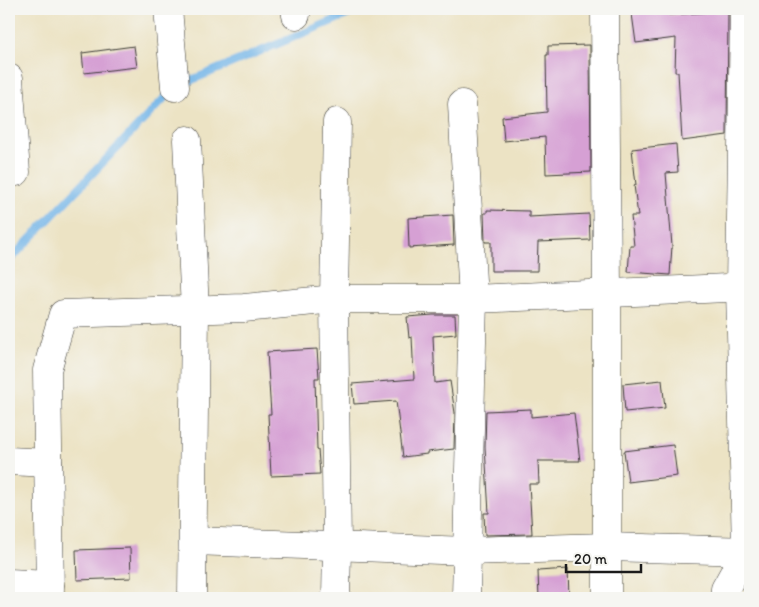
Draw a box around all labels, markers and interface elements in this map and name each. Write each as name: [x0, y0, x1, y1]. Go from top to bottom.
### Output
scale bar: [566, 542, 642, 574]
text: 20 m: [574, 550, 608, 568]

